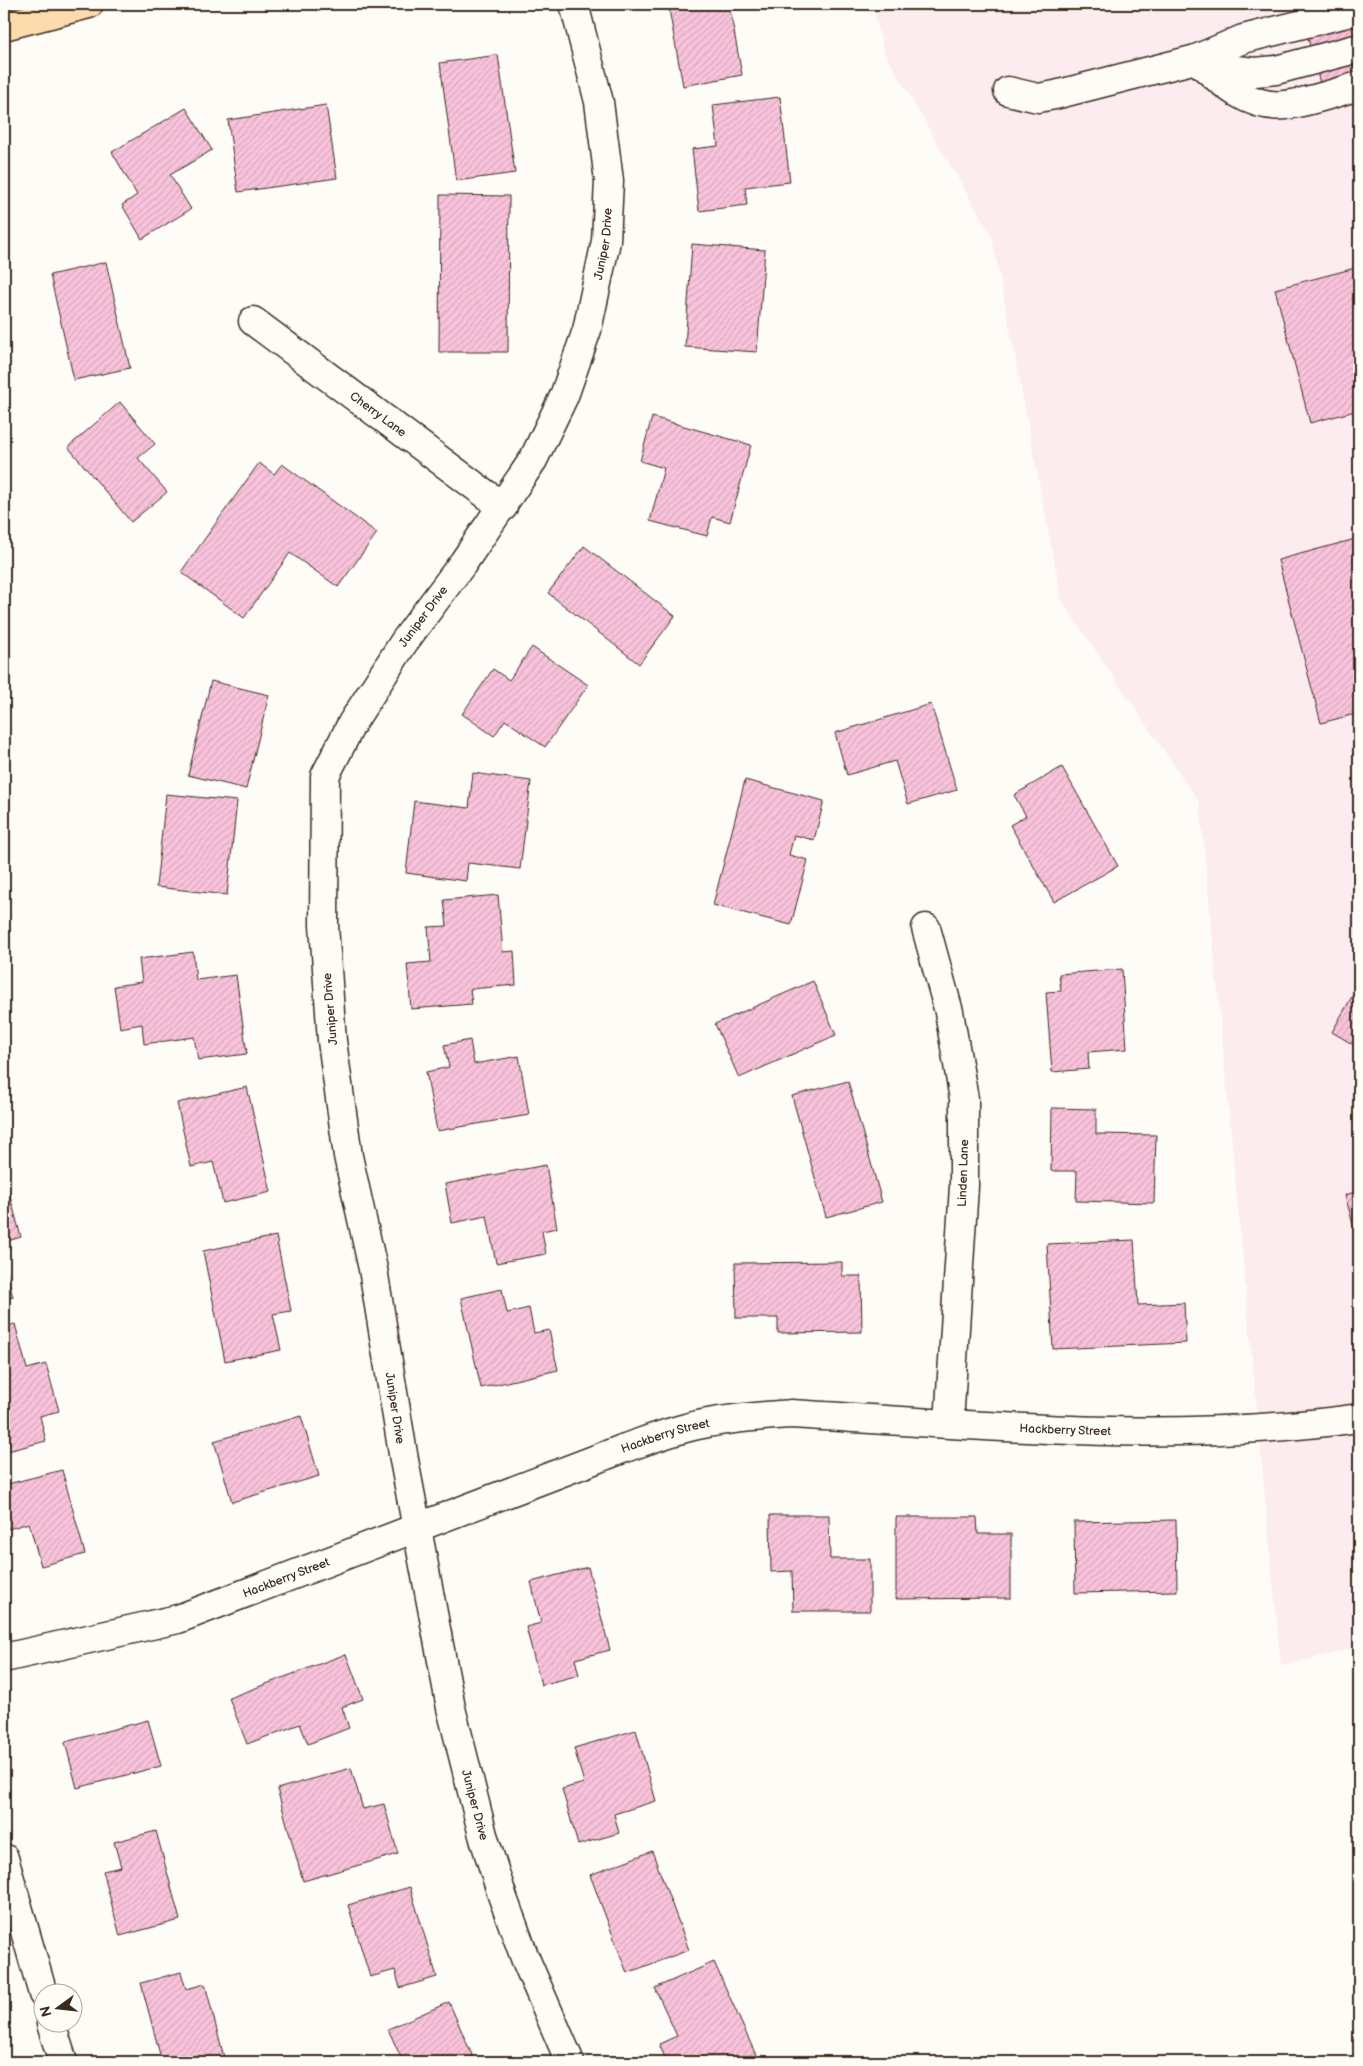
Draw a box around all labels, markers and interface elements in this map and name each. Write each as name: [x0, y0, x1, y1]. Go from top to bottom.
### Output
street label: Juniper Drive: [591, 208, 616, 281]
street label: Cherry Lane: [347, 389, 409, 440]
street label: Juniper Drive: [396, 583, 451, 650]
street label: Juniper Drive: [320, 972, 341, 1046]
street label: Linden Lane: [955, 1139, 972, 1207]
street label: Juniper Drive: [381, 1371, 408, 1445]
street label: Hackberry Street: [619, 1416, 711, 1457]
street label: Hackberry Street: [1019, 1421, 1112, 1439]
street label: Hackberry Street: [241, 1555, 332, 1602]
street label: Juniper Drive: [458, 1768, 491, 1842]
north arrow: [32, 1984, 82, 2034]
text: N: [36, 2004, 55, 2019]

